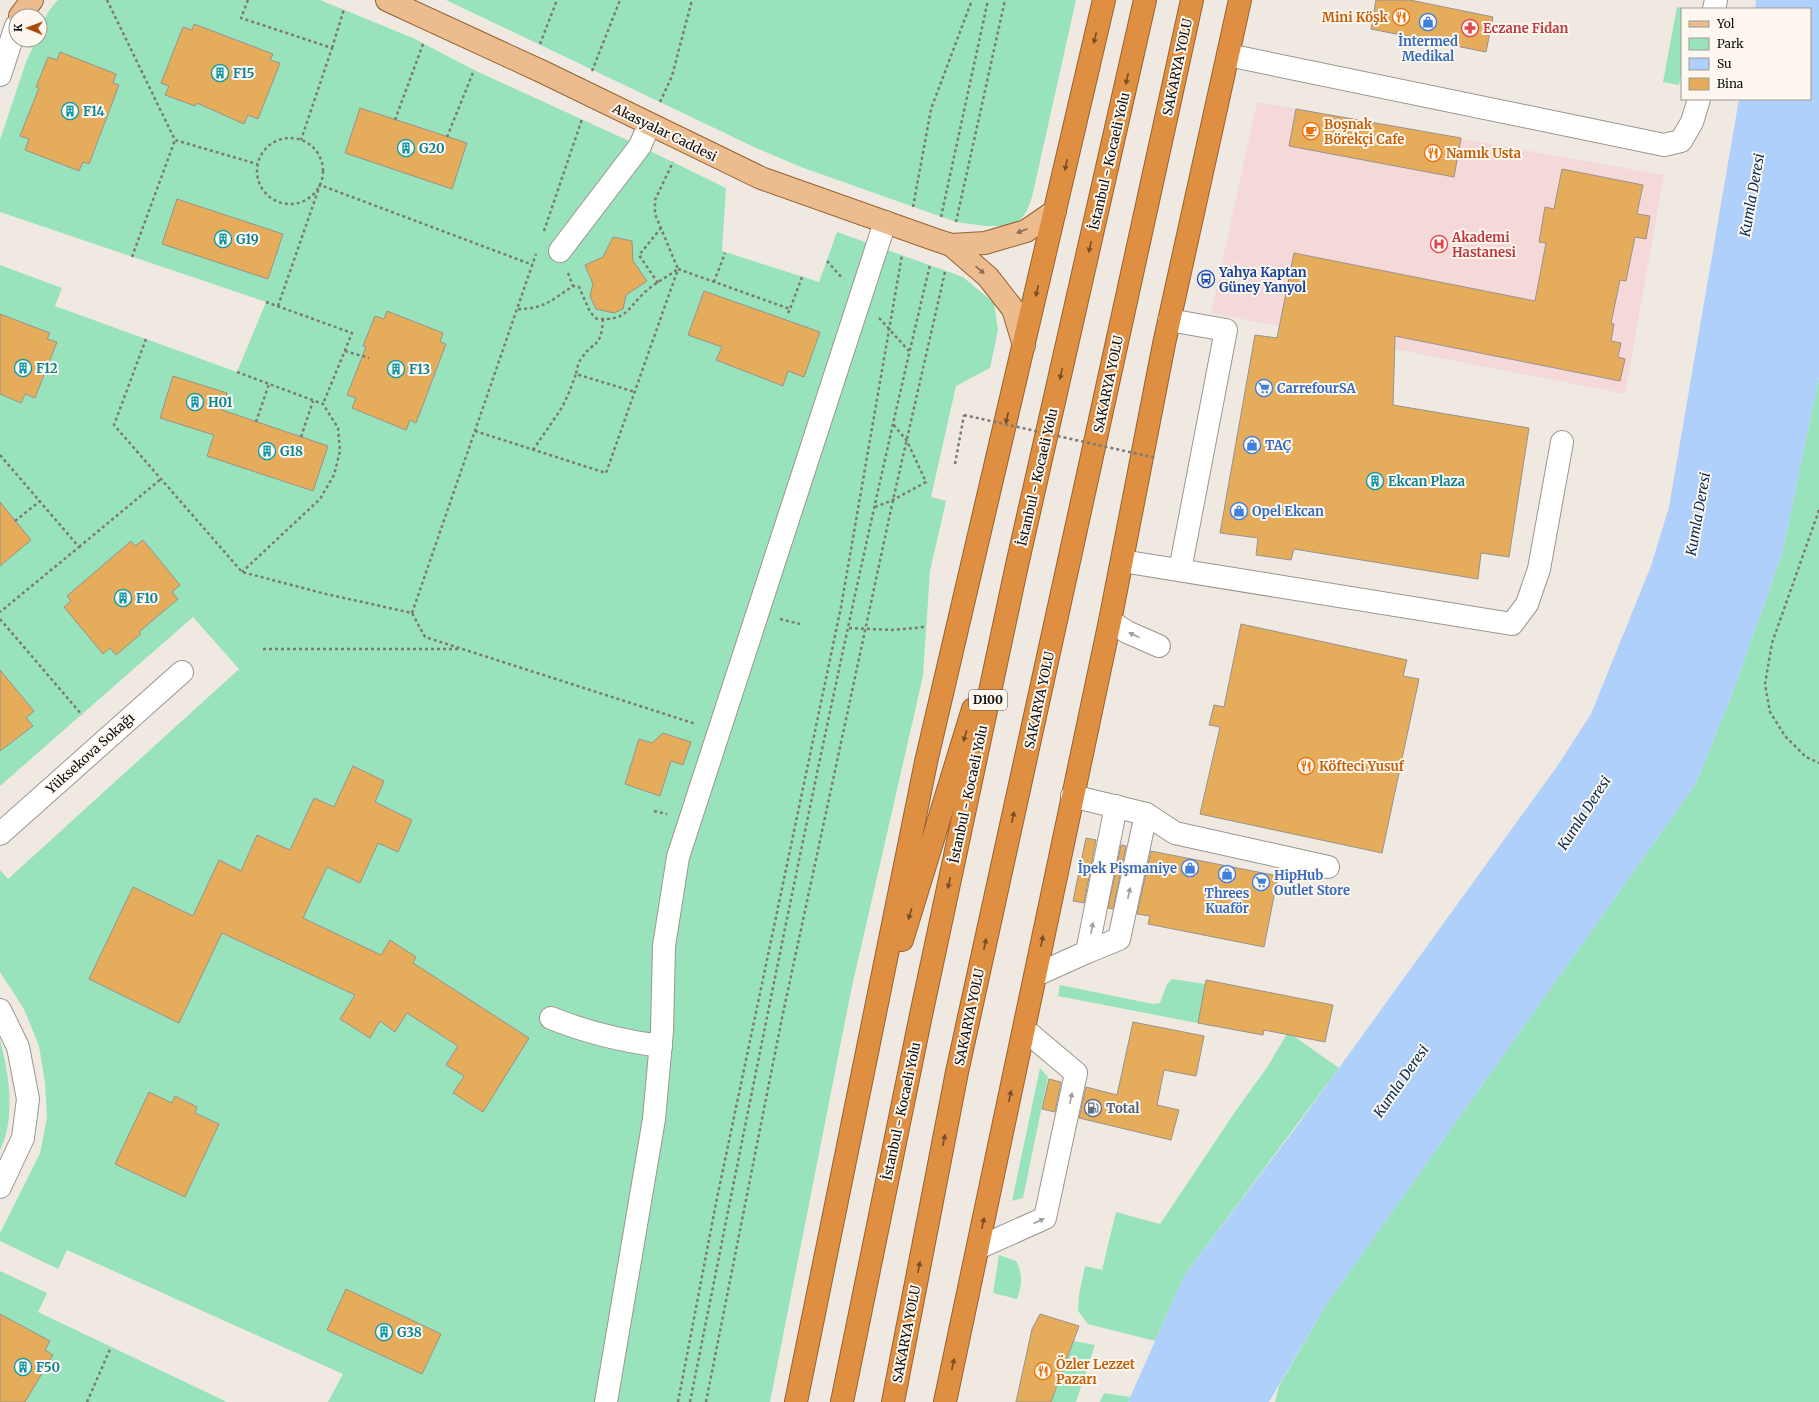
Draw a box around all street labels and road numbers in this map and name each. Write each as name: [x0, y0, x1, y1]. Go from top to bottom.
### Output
street label: SAKARYA YOLU: [1159, 17, 1196, 117]
street label: İstanbul - Kocaeli Yolu: [1085, 91, 1134, 232]
street label: Akasyalar Caddesi: [609, 99, 720, 165]
street label: SAKARYA YOLU: [1090, 334, 1127, 434]
street label: İstanbul - Kocaeli Yolu: [1013, 407, 1062, 548]
street label: SAKARYA YOLU: [1021, 650, 1058, 750]
road number: D100: [969, 690, 1007, 710]
street label: Yüksekova Sokağı: [42, 709, 138, 798]
street label: İstanbul - Kocaeli Yolu: [946, 723, 991, 865]
street label: SAKARYA YOLU: [951, 967, 988, 1067]
street label: İstanbul - Kocaeli Yolu: [879, 1040, 924, 1182]
street label: SAKARYA YOLU: [889, 1284, 924, 1384]

